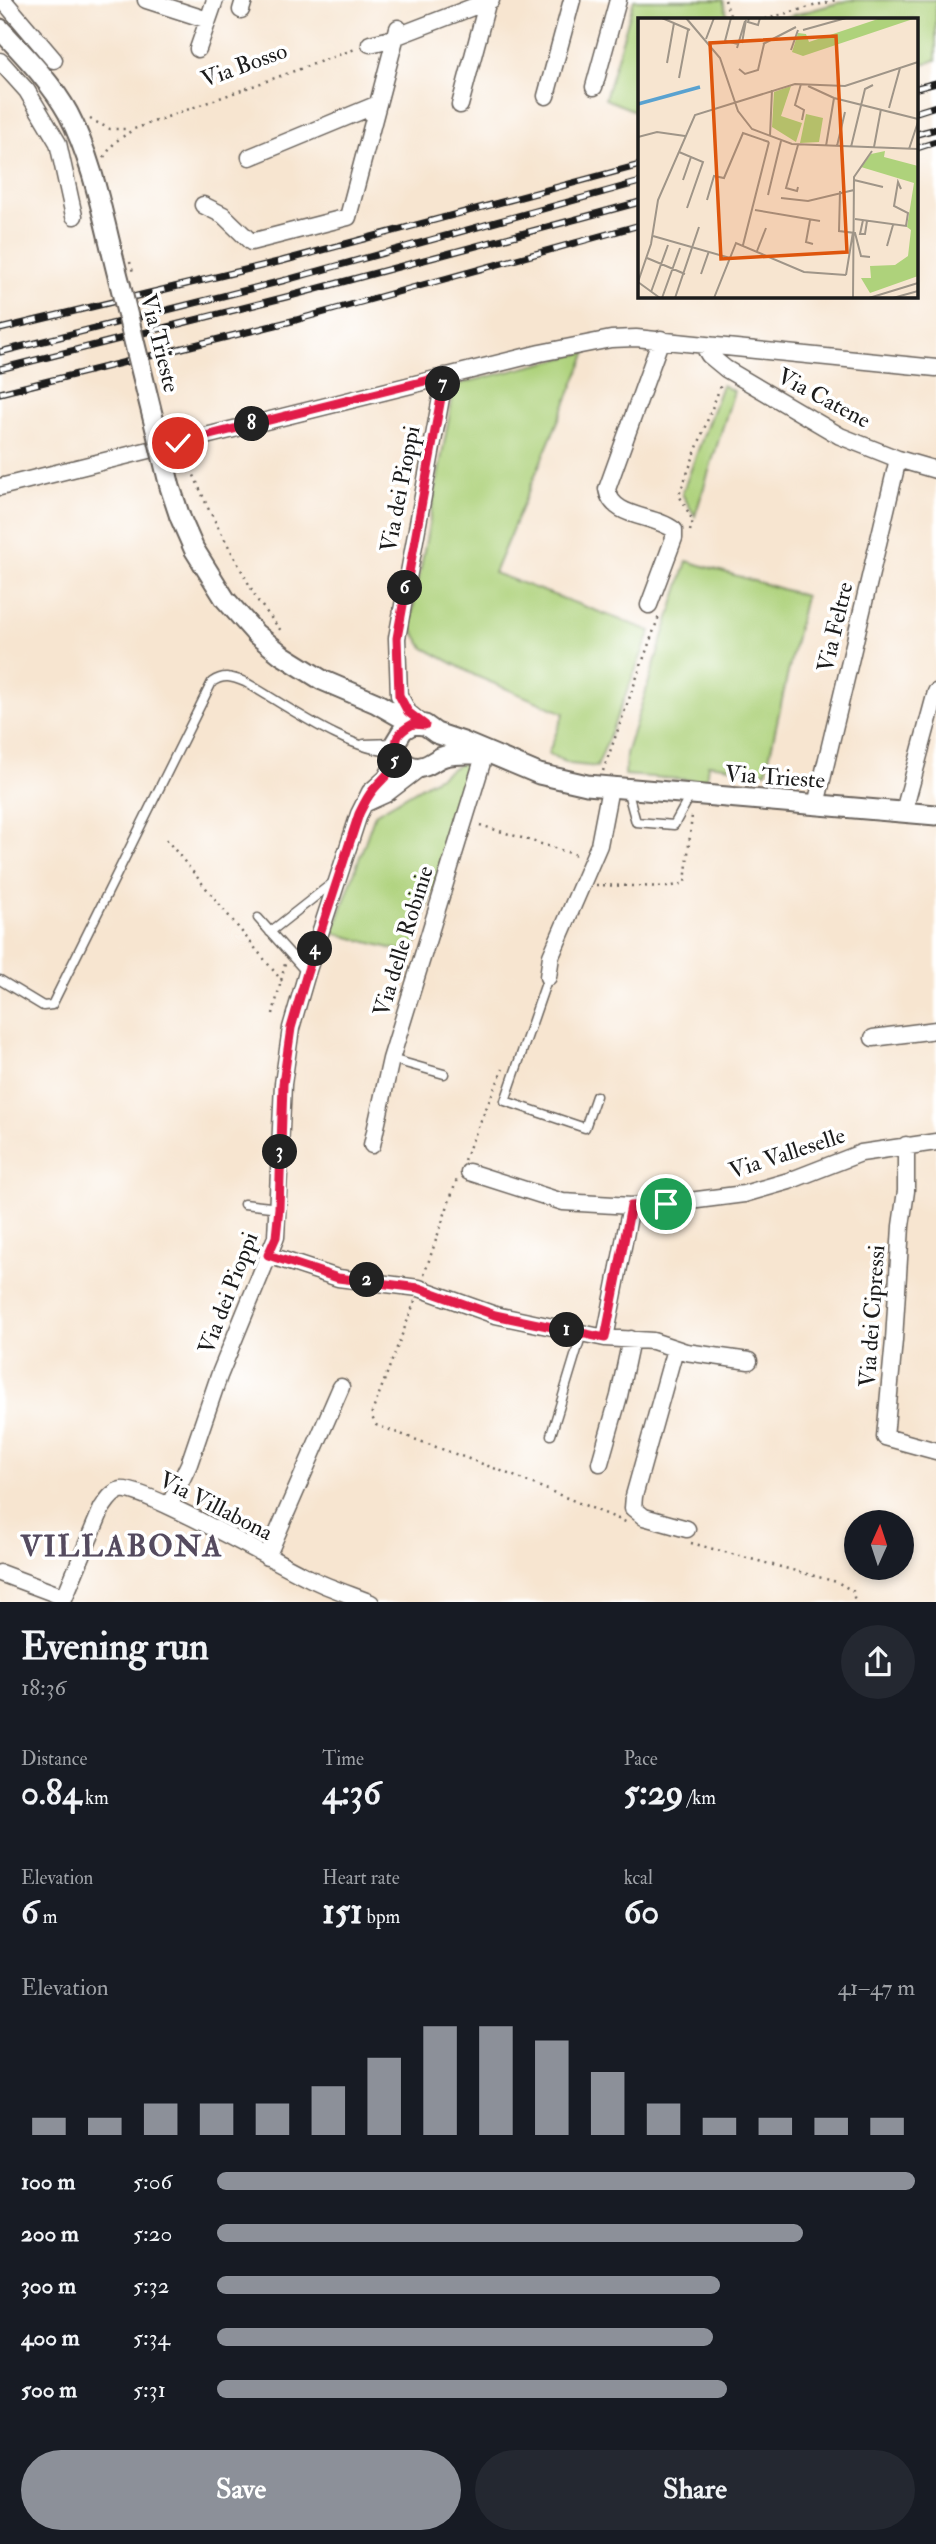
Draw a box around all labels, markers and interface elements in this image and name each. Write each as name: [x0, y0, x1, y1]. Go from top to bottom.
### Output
inset map: [638, 18, 918, 298]
street label: Via Bosso: [197, 36, 291, 94]
street label: Via Trieste: [134, 291, 186, 396]
street label: Via Catene: [772, 361, 876, 435]
pin: 7: [426, 366, 460, 402]
text: 7: [438, 371, 447, 395]
pin: 8: [234, 406, 270, 442]
text: 8: [247, 411, 256, 435]
pin: [148, 413, 208, 473]
street label: Via dei Pioppi: [374, 423, 427, 555]
icon: check: [159, 424, 197, 462]
pin: 6: [388, 570, 422, 606]
text: 6: [400, 575, 409, 599]
street label: Via Feltre: [811, 579, 859, 675]
pin: 5: [378, 744, 412, 778]
text: 5: [390, 748, 399, 772]
street label: Via Trieste: [724, 759, 826, 795]
street label: Via delle Robinie: [366, 862, 440, 1020]
pin: 4: [298, 932, 332, 967]
text: 4: [309, 936, 320, 960]
street label: Via Valleselle: [725, 1120, 849, 1185]
pin: 3: [262, 1134, 298, 1170]
text: 3: [276, 1139, 283, 1163]
pin: [636, 1174, 696, 1234]
icon: arrive: [647, 1185, 685, 1223]
street label: Via dei Pioppi: [191, 1228, 265, 1358]
street label: Via dei Cipressi: [853, 1244, 892, 1388]
pin: 2: [350, 1262, 384, 1298]
text: 2: [362, 1267, 371, 1291]
pin: 1: [550, 1312, 584, 1348]
text: 1: [563, 1317, 570, 1341]
street label: Via Villabona: [154, 1465, 278, 1547]
north arrow: [844, 1510, 914, 1580]
map controls: [844, 1510, 914, 1580]
district label: VILLABONA: [19, 1528, 224, 1565]
text: Evening run: [21, 1623, 209, 1671]
button: share: [841, 1625, 915, 1699]
text: 18:36: [21, 1673, 66, 1702]
text: Distance: [21, 1747, 87, 1771]
text: Time: [322, 1747, 364, 1771]
text: Pace: [624, 1747, 658, 1771]
text: 0.84: [21, 1771, 81, 1815]
text: 4:36: [322, 1771, 381, 1815]
text: 5:29: [624, 1771, 683, 1815]
text: km: [81, 1786, 109, 1810]
text: /km: [683, 1786, 716, 1810]
text: Elevation: [21, 1866, 93, 1890]
text: Heart rate: [322, 1866, 400, 1890]
text: kcal: [624, 1866, 653, 1890]
text: 6: [21, 1890, 39, 1934]
text: 151: [322, 1890, 363, 1934]
text: 60: [624, 1890, 659, 1934]
text: m: [39, 1905, 57, 1929]
text: bpm: [363, 1905, 400, 1929]
text: Elevation: [21, 1973, 109, 2002]
text: 41–47 m: [838, 1973, 915, 2002]
text: 100 m: [21, 2167, 75, 2196]
text: 5:06: [133, 2167, 172, 2196]
text: 200 m: [21, 2219, 79, 2248]
text: 5:20: [133, 2219, 172, 2248]
text: 300 m: [21, 2271, 76, 2300]
text: 5:32: [133, 2271, 169, 2300]
text: 400 m: [21, 2323, 80, 2352]
text: 5:34: [133, 2323, 170, 2352]
text: 500 m: [21, 2375, 77, 2404]
text: 5:31: [133, 2375, 166, 2404]
button: Save: [21, 2450, 461, 2530]
button: Share: [475, 2450, 915, 2530]

